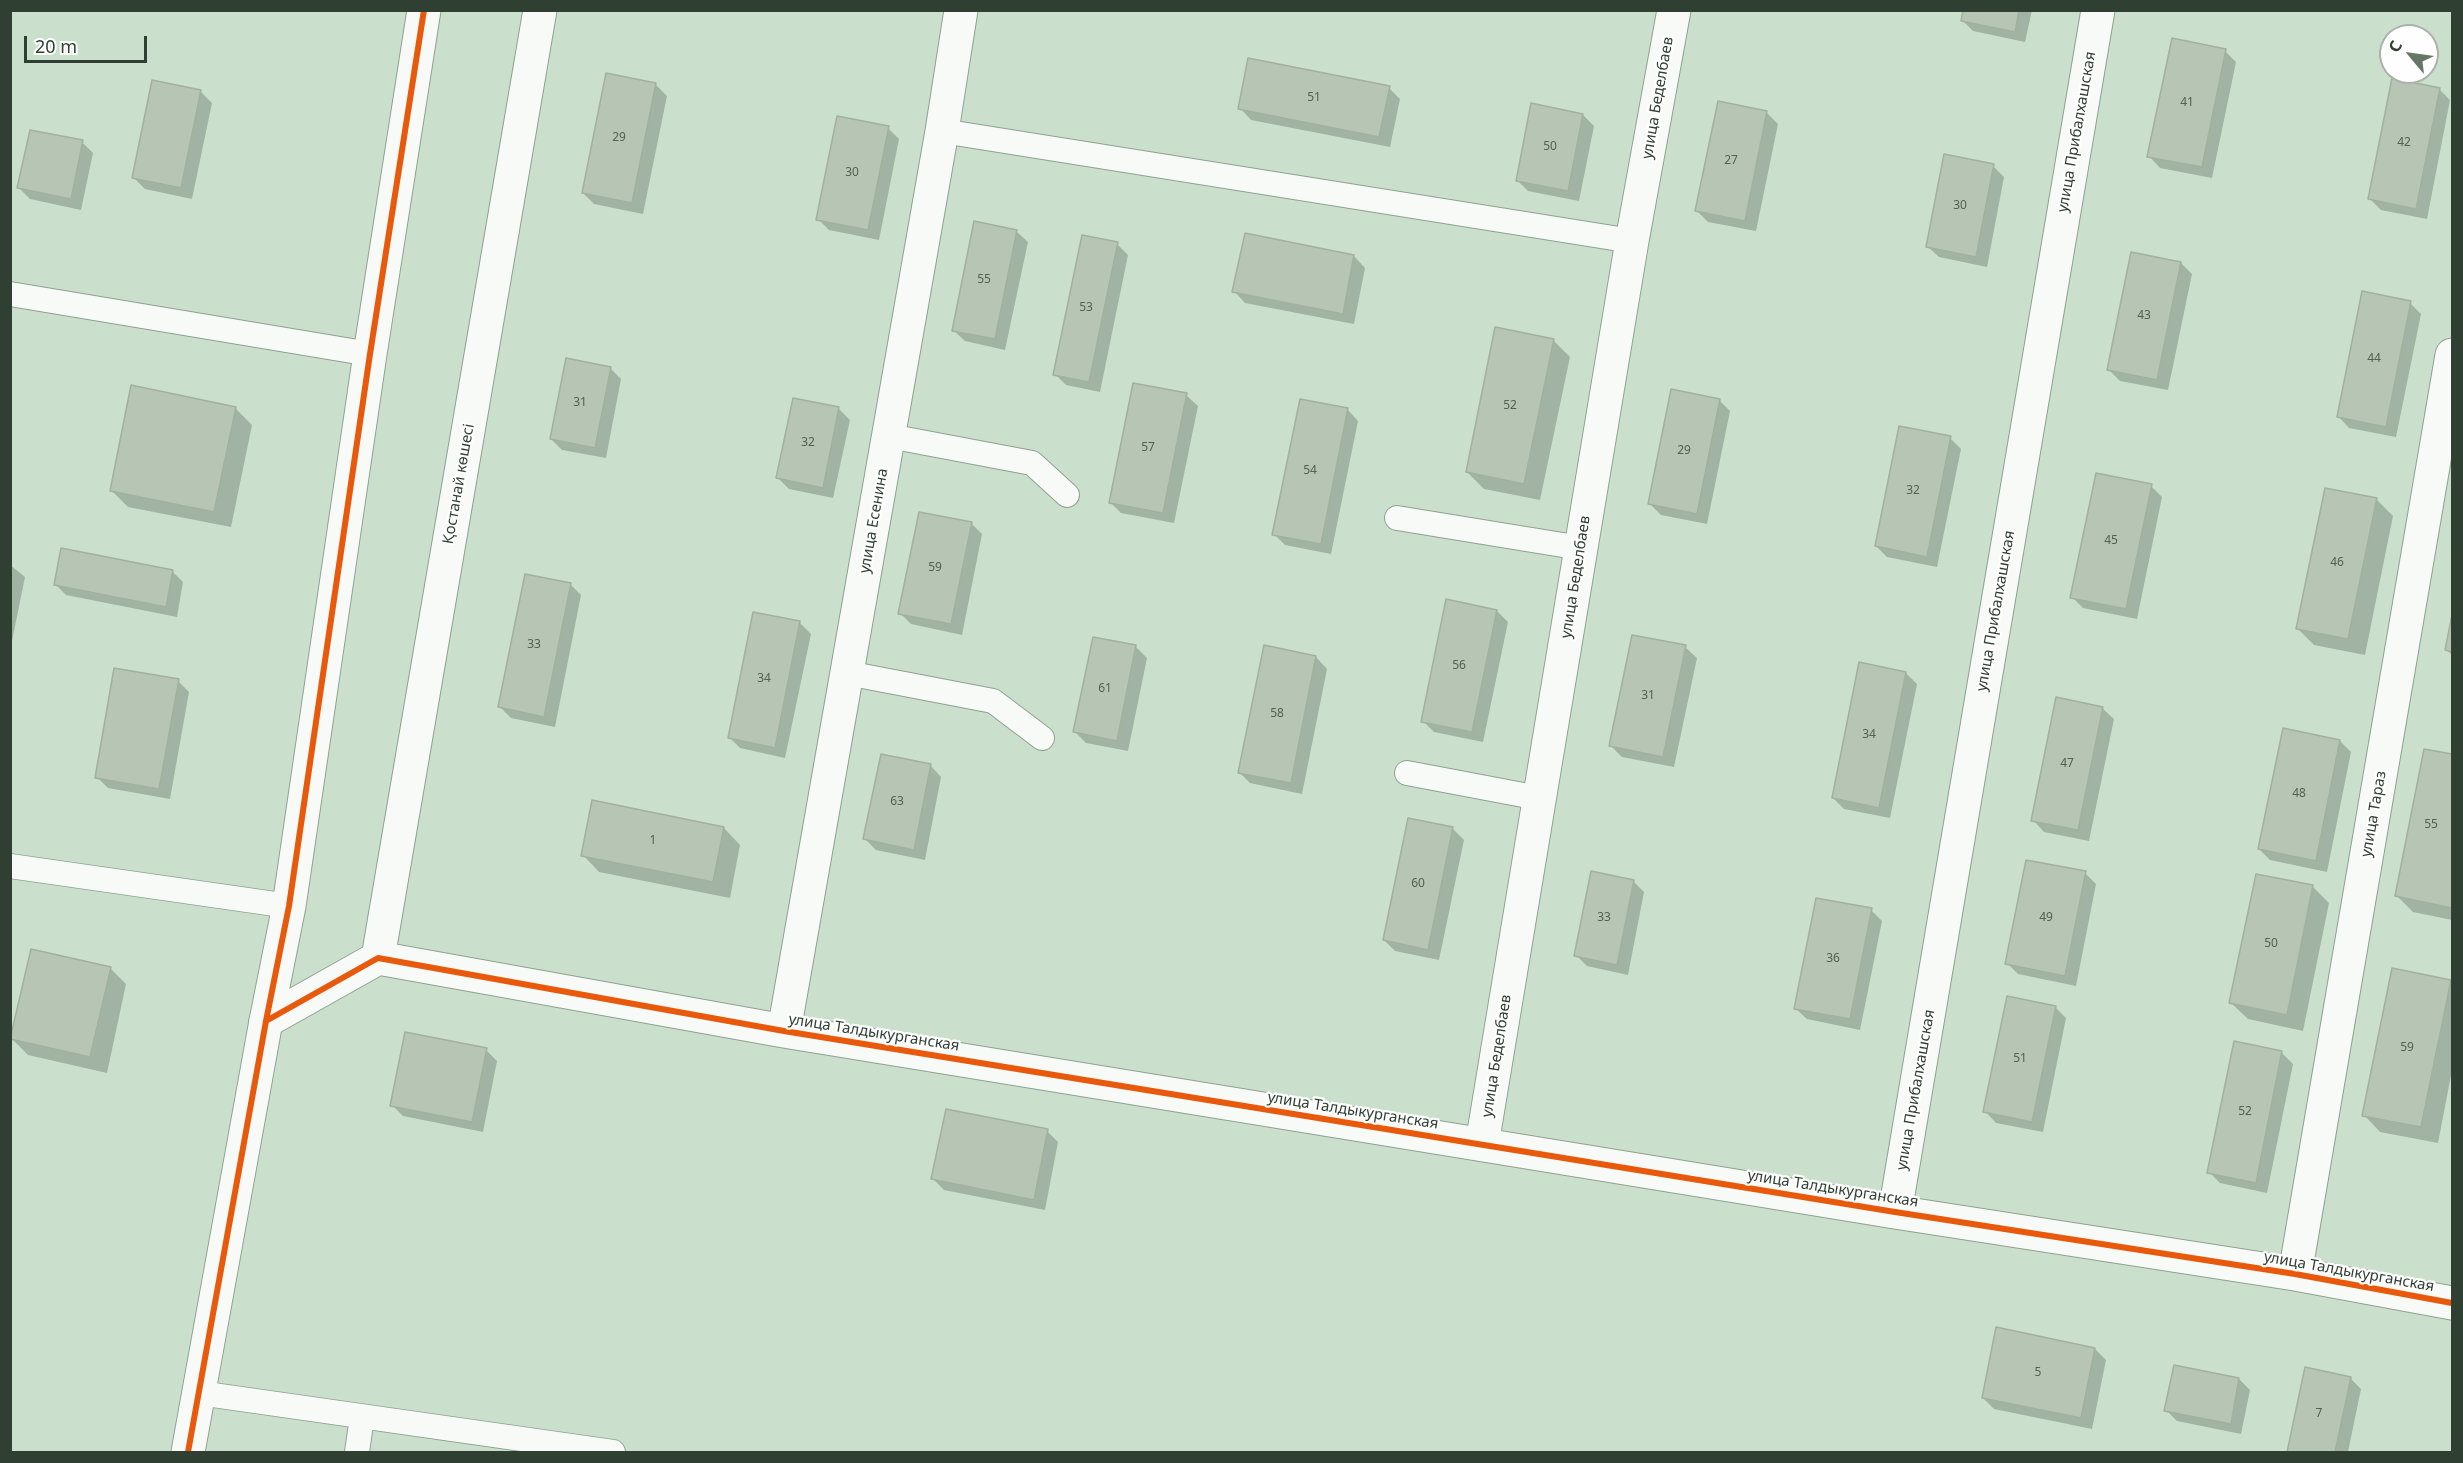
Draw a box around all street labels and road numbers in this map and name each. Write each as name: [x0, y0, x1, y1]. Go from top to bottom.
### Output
street label: улица Беделбаев: [1638, 35, 1678, 161]
street label: улица Прибалхашская: [2054, 50, 2100, 214]
street label: Қостанай көшесі: [440, 422, 478, 546]
street label: улица Есенина: [856, 467, 892, 575]
street label: улица Беделбаев: [1557, 514, 1595, 640]
street label: улица Прибалхашская: [1973, 529, 2019, 693]
street label: улица Тараз: [2358, 769, 2390, 859]
street label: улица Беделбаев: [1478, 993, 1516, 1119]
street label: улица Прибалхашская: [1893, 1008, 1939, 1172]
street label: улица Талдыкурганская: [787, 1011, 961, 1055]
street label: улица Талдыкурганская: [1266, 1089, 1440, 1133]
street label: улица Талдыкурганская: [1746, 1167, 1920, 1211]
street label: улица Талдыкурганская: [2262, 1248, 2436, 1296]

